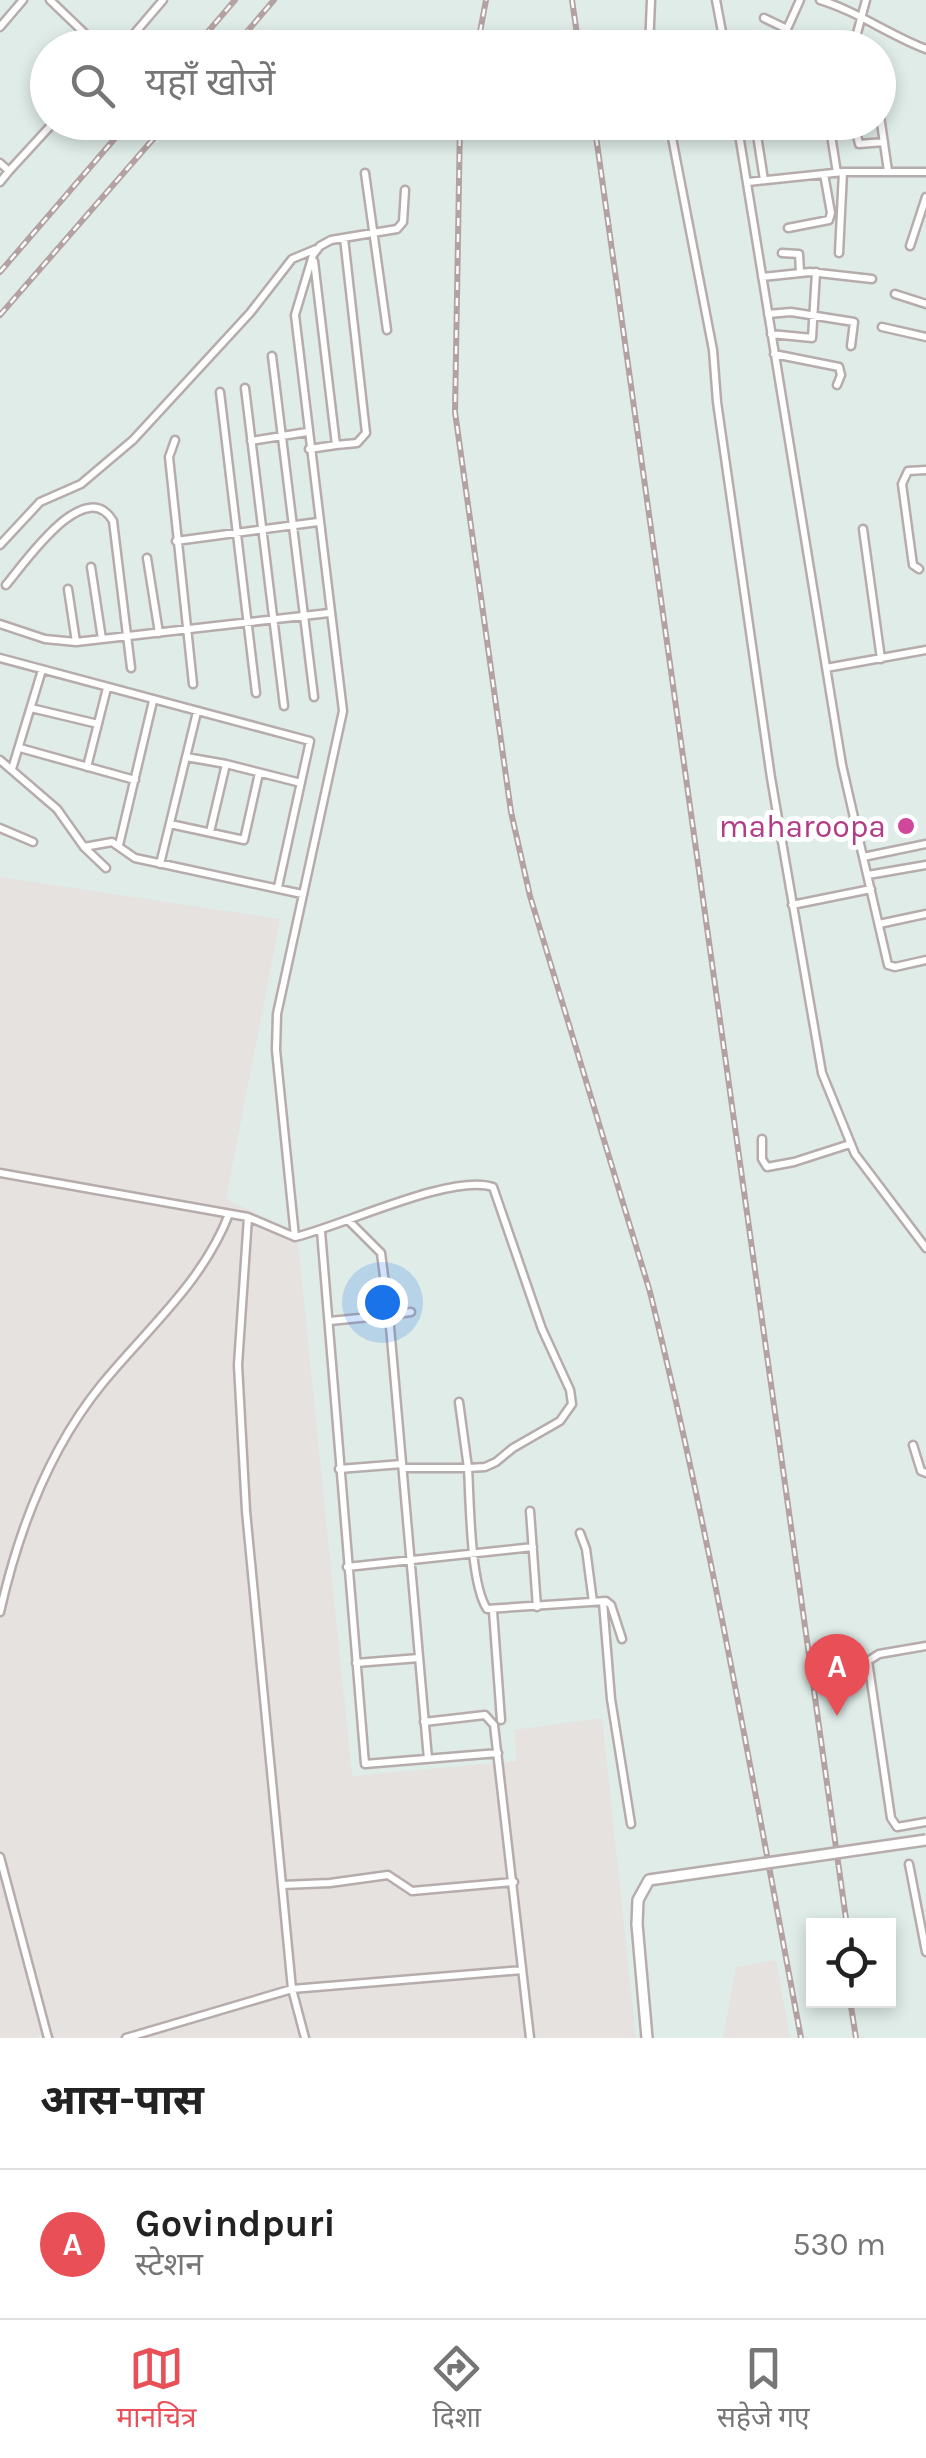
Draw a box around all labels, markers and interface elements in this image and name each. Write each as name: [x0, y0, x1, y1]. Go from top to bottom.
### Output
search box: [30, 30, 896, 140]
icon: search: [65, 58, 120, 113]
text: यहाँ खोजें: [145, 60, 275, 105]
place label: maharoopa: [719, 808, 886, 845]
marker: maharoopa: [895, 815, 917, 837]
your location: [357, 1277, 408, 1328]
pin: A: [804, 1634, 870, 1716]
map controls: [806, 1918, 896, 2008]
button: locate: [806, 1918, 896, 2008]
text: आस-पास: [40, 2075, 204, 2125]
text: Govindpuri: [135, 2201, 336, 2246]
text: A: [62, 2226, 83, 2263]
text: 530 m: [793, 2226, 886, 2263]
text: स्टेशन: [135, 2246, 203, 2283]
tab: मानचित्र: [116, 2341, 196, 2438]
tab: दिशा: [429, 2341, 484, 2438]
tab: सहेजे गए: [717, 2341, 810, 2438]

